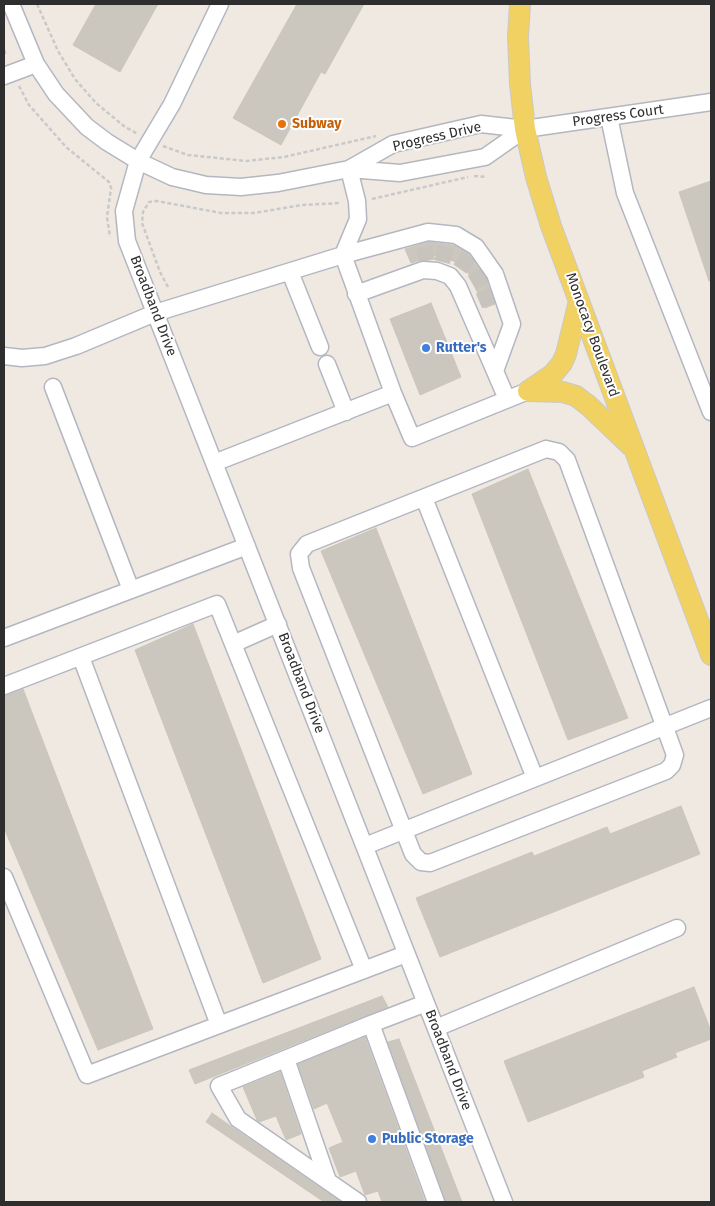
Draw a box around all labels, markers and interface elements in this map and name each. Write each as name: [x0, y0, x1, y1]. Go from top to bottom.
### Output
street label: Progress Court: [571, 101, 665, 131]
place label: Subway: [292, 116, 341, 132]
marker: Subway: [276, 118, 288, 130]
street label: Progress Drive: [391, 119, 483, 155]
street label: Broadband Drive: [126, 253, 180, 359]
street label: Monocacy Boulevard: [562, 271, 622, 399]
place label: Rutter's: [436, 340, 487, 356]
marker: Rutter's: [420, 342, 432, 354]
street label: Broadband Drive: [274, 630, 328, 736]
street label: Broadband Drive: [421, 1007, 475, 1113]
place label: Public Storage: [382, 1131, 474, 1147]
marker: Public Storage: [366, 1133, 378, 1145]

